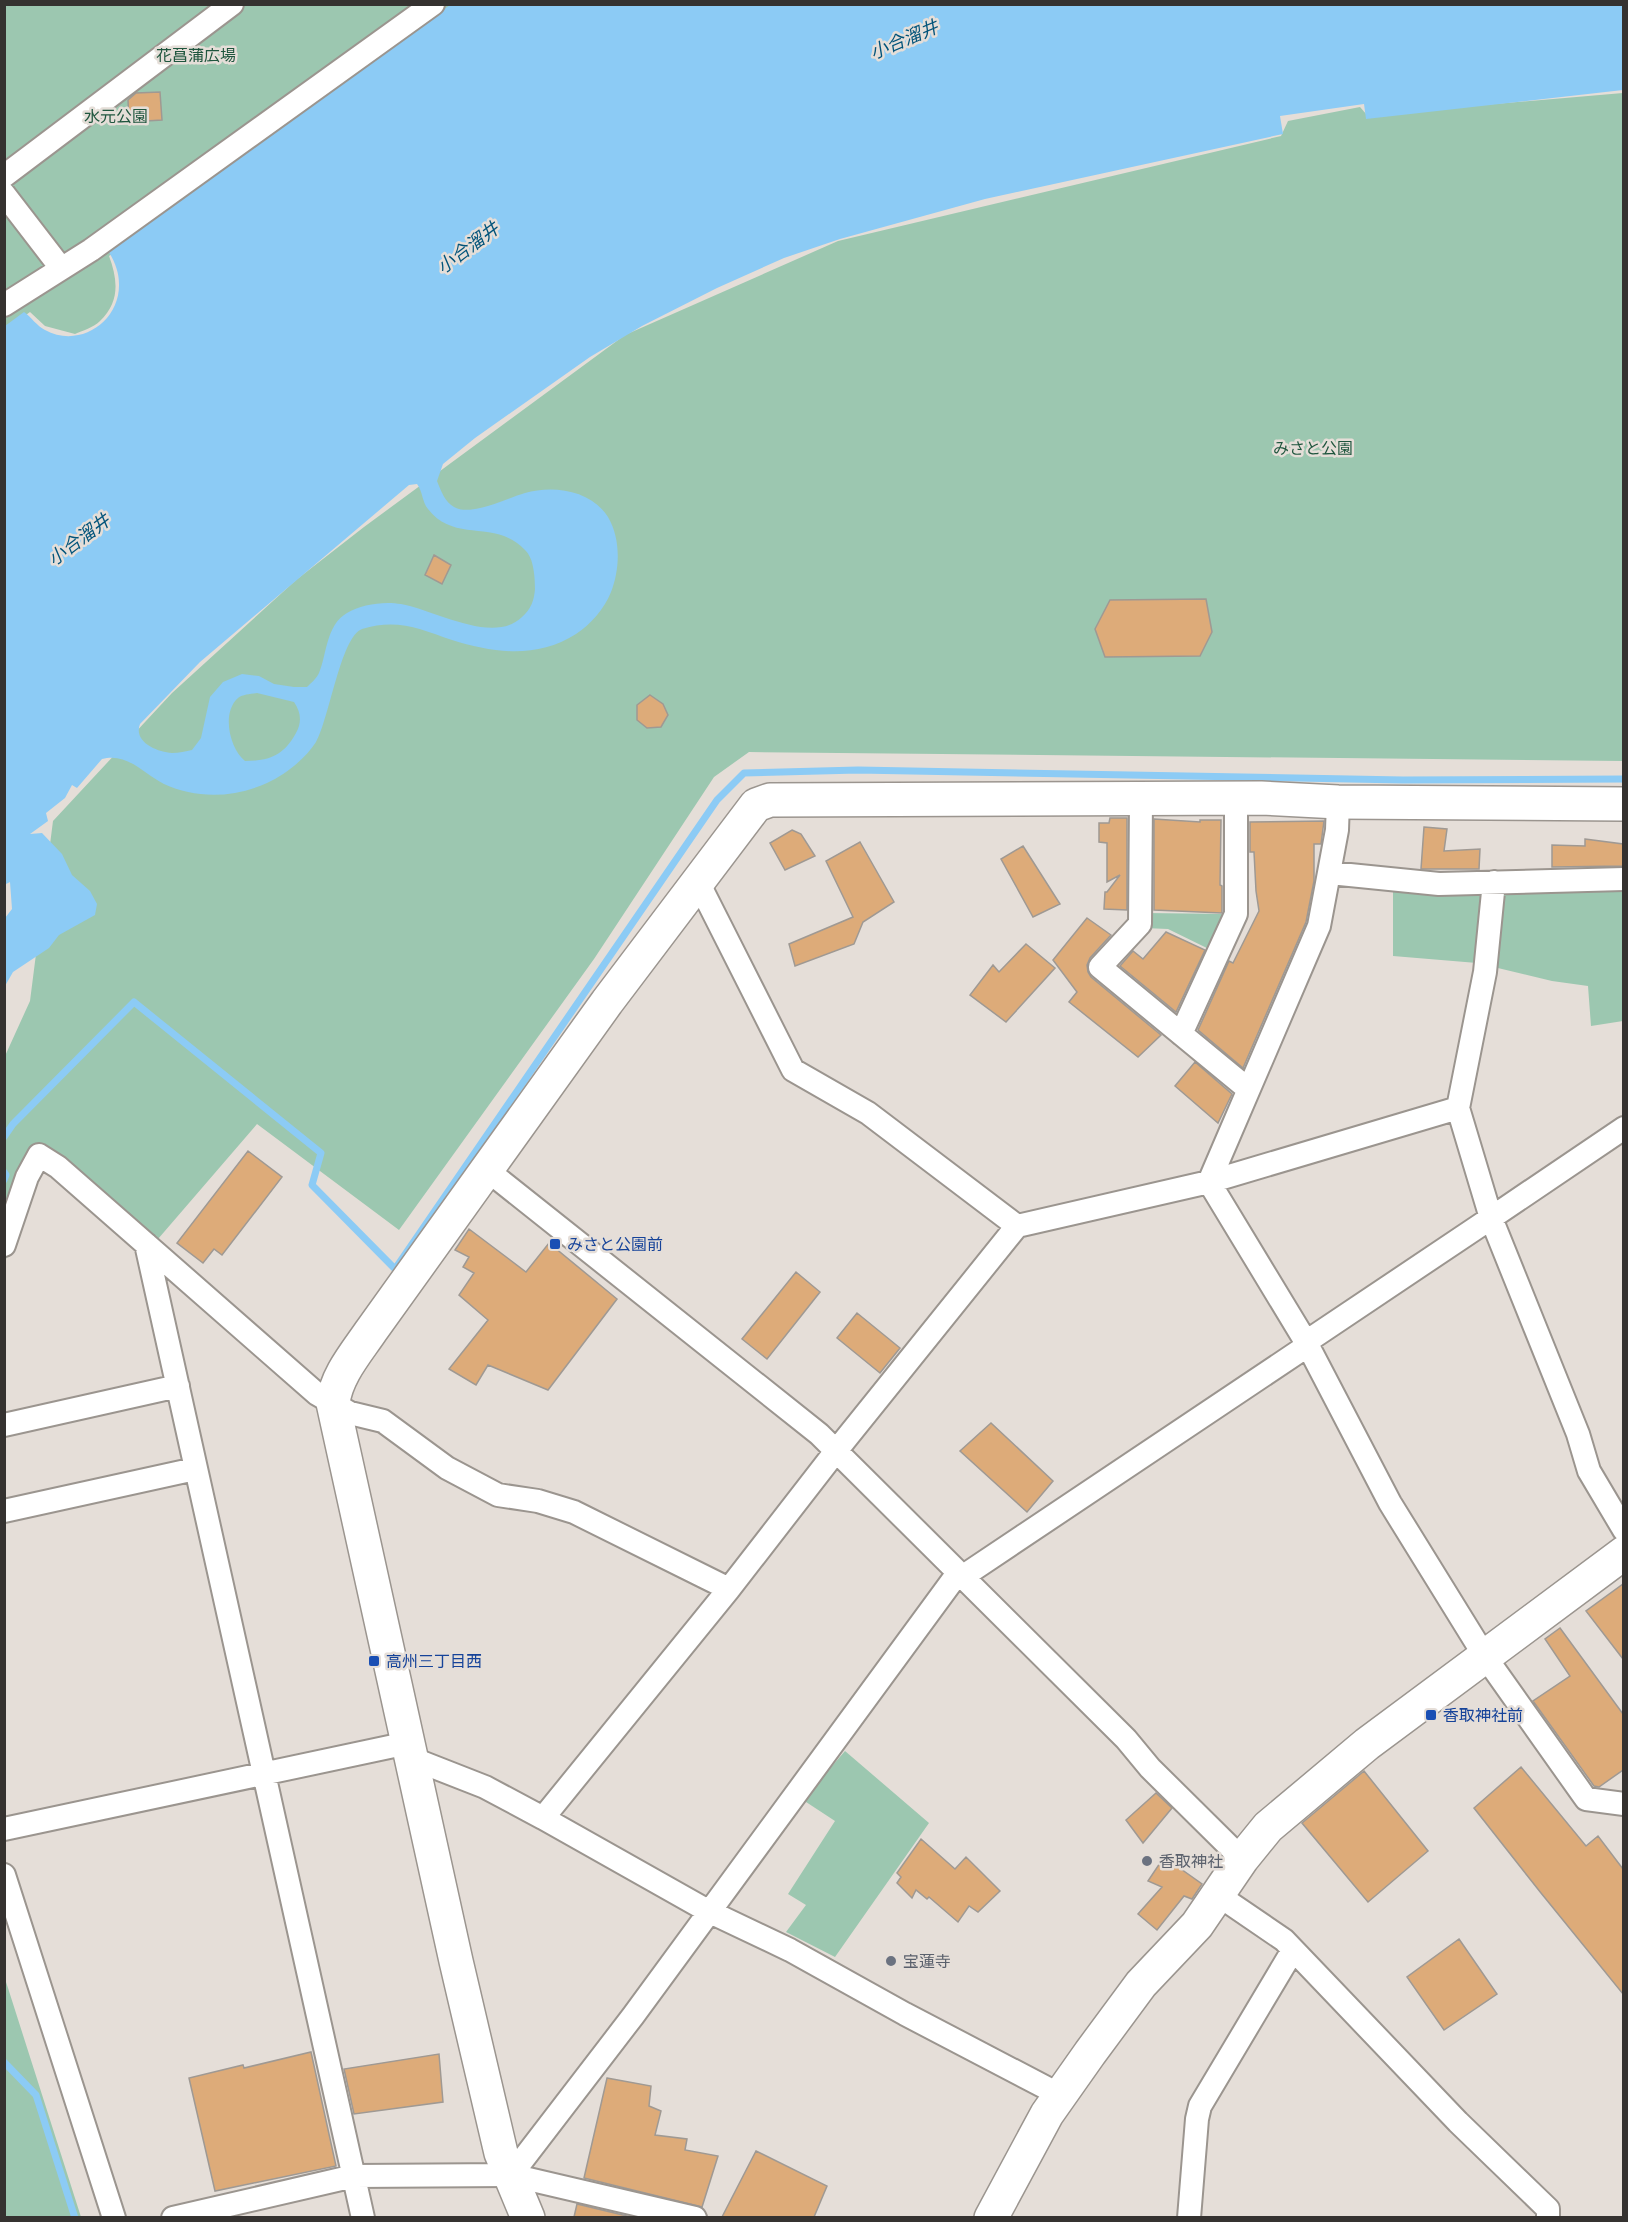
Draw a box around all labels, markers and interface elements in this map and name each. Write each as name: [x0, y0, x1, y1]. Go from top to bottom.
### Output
water label: 小合溜井: [867, 15, 943, 63]
park label: 花菖蒲広場: [156, 46, 236, 65]
park label: 水元公園: [84, 107, 148, 126]
water label: 小合溜井: [433, 216, 504, 278]
park label: みさと公園: [1273, 439, 1353, 458]
water label: 小合溜井: [44, 508, 115, 570]
place label: みさと公園前: [567, 1235, 663, 1254]
marker: みさと公園前: [548, 1237, 562, 1251]
place label: 高州三丁目西: [386, 1652, 482, 1671]
marker: 高州三丁目西: [367, 1654, 381, 1668]
place label: 香取神社前: [1443, 1706, 1523, 1725]
marker: 香取神社前: [1424, 1708, 1438, 1722]
place label: 香取神社: [1159, 1852, 1223, 1871]
marker: 香取神社: [1140, 1854, 1154, 1868]
place label: 宝蓮寺: [903, 1952, 951, 1971]
marker: 宝蓮寺: [884, 1954, 898, 1968]

